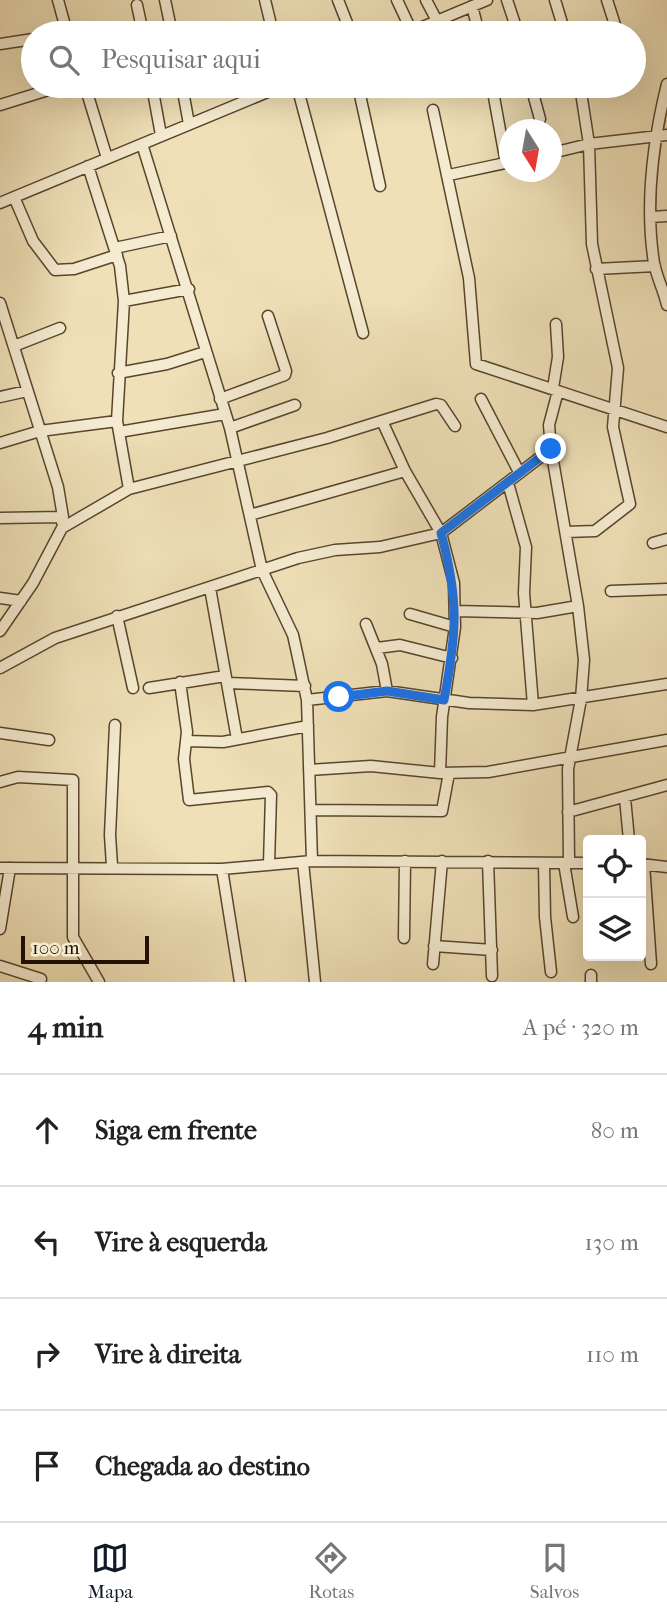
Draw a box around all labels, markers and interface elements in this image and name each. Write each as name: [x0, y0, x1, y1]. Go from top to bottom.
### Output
search box: [21, 21, 646, 98]
icon: search: [45, 41, 83, 79]
text: Pesquisar aqui: [101, 44, 261, 75]
north arrow: [499, 119, 562, 182]
route end: [535, 433, 566, 464]
route start: [323, 681, 354, 712]
map controls: [583, 835, 646, 961]
button: locate: [583, 835, 646, 898]
button: layers: [583, 898, 646, 961]
scale bar: [21, 933, 149, 965]
text: 100 m: [32, 937, 80, 959]
text: 4 min: [28, 1010, 103, 1045]
text: A pé · 320 m: [523, 1014, 639, 1041]
icon: ahead: [28, 1111, 66, 1149]
text: Siga em frente: [95, 1115, 257, 1146]
text: 80 m: [591, 1117, 639, 1144]
icon: left: [28, 1223, 66, 1261]
text: Vire à esquerda: [95, 1227, 267, 1258]
text: 130 m: [585, 1229, 639, 1256]
icon: right: [28, 1335, 66, 1373]
text: Vire à direita: [95, 1339, 241, 1370]
text: 110 m: [586, 1341, 639, 1368]
icon: arrive: [28, 1447, 66, 1485]
text: Chegada ao destino: [95, 1451, 310, 1482]
tab: Mapa: [88, 1539, 133, 1603]
tab: Rotas: [309, 1539, 354, 1603]
tab: Salvos: [530, 1539, 579, 1603]

